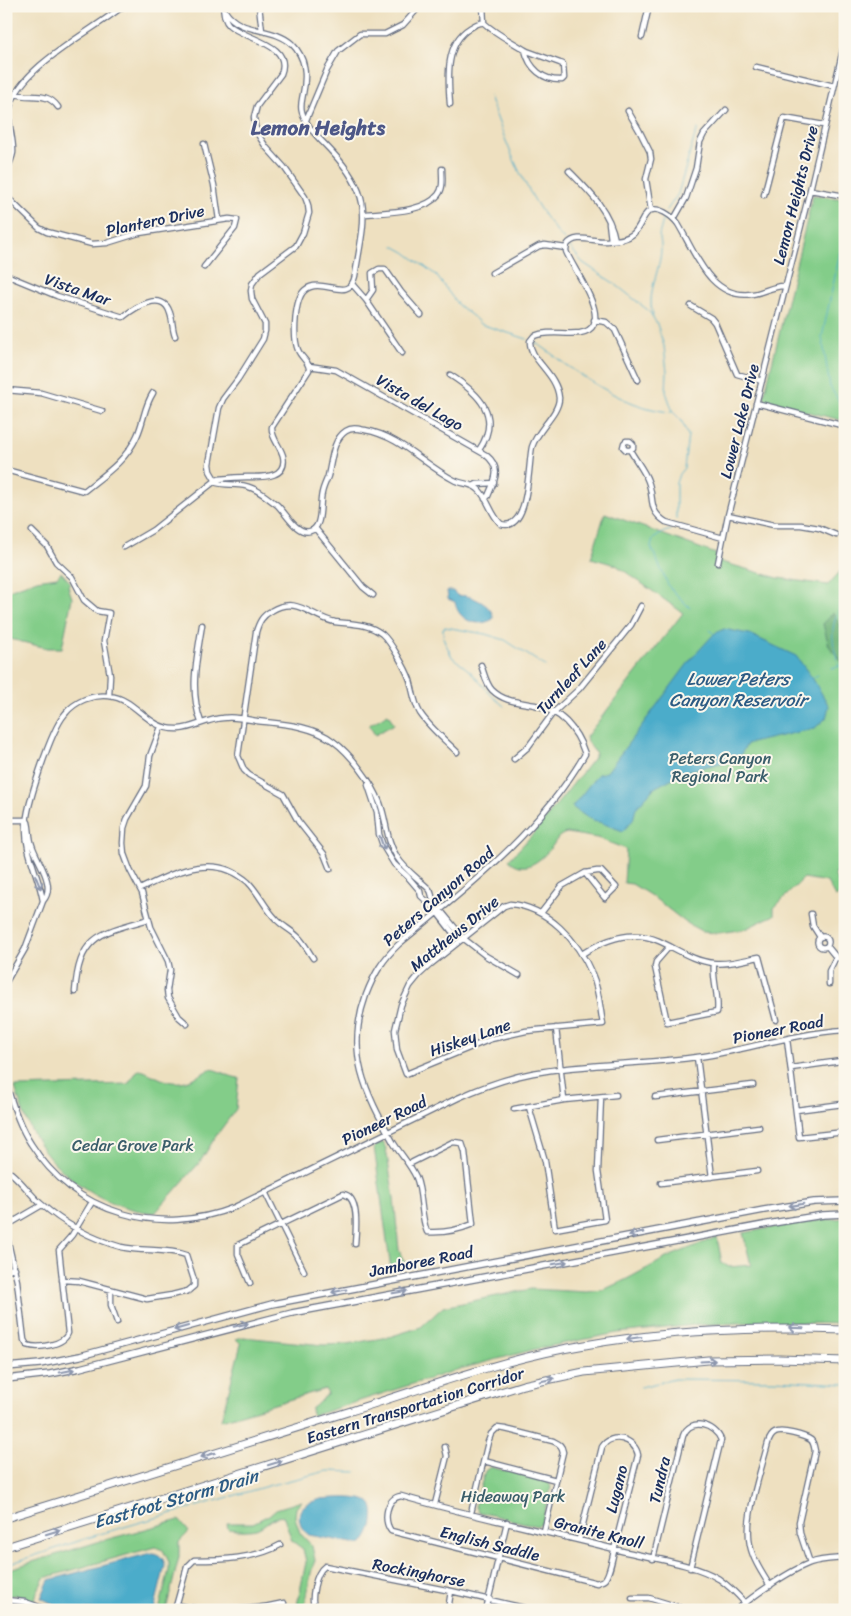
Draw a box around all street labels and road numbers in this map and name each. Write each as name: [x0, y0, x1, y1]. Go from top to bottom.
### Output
street label: Lemon Heights Drive: [764, 122, 827, 268]
street label: Plantero Drive: [103, 196, 207, 245]
street label: Vista Mar: [41, 265, 116, 315]
street label: Lower Lake Drive: [711, 360, 768, 482]
street label: Vista del Lago: [371, 366, 469, 439]
street label: Turnleaf Lane: [529, 631, 614, 722]
street label: Peters Canyon Road: [376, 838, 502, 953]
street label: Matthews Drive: [403, 888, 506, 979]
street label: Pioneer Road: [730, 1006, 827, 1052]
street label: Hiskey Lane: [426, 1010, 515, 1065]
street label: Pioneer Road: [337, 1087, 433, 1154]
street label: Jamboree Road: [366, 1237, 477, 1286]
street label: Eastern Transportation Corridor: [303, 1358, 529, 1452]
street label: Tundra: [640, 1453, 679, 1507]
street label: Lugano: [597, 1462, 636, 1516]
street label: Granite Knoll: [551, 1507, 647, 1558]
street label: English Saddle: [437, 1517, 543, 1570]
street label: Rockinghorse: [370, 1549, 468, 1596]

